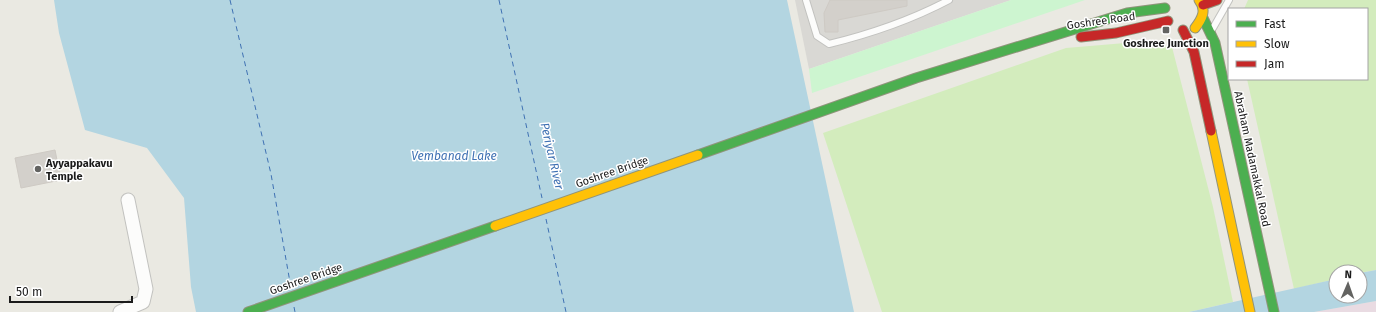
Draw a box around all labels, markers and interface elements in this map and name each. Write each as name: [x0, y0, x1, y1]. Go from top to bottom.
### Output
legend: [1228, 8, 1368, 80]
street label: Goshree Road: [1066, 10, 1136, 32]
text: Fast: [1264, 17, 1286, 31]
marker: Goshree Junction: [1161, 25, 1171, 35]
place label: Goshree Junction: [1123, 37, 1209, 50]
text: Slow: [1264, 37, 1290, 51]
text: Jam: [1264, 57, 1284, 71]
street label: Abraham Madamakkal Road: [1231, 90, 1273, 228]
water label: Periyar River: [538, 121, 567, 191]
water label: Vembanad Lake: [411, 149, 497, 163]
street label: Goshree Bridge: [574, 153, 650, 191]
place label: Ayyappakavu Temple: [45, 157, 112, 183]
marker: Ayyappakavu Temple: [33, 164, 43, 174]
street label: Goshree Bridge: [268, 260, 344, 298]
north arrow: [1328, 264, 1368, 304]
text: N: [1344, 268, 1352, 281]
scale bar: [10, 278, 132, 304]
text: 50 m: [16, 285, 42, 299]

